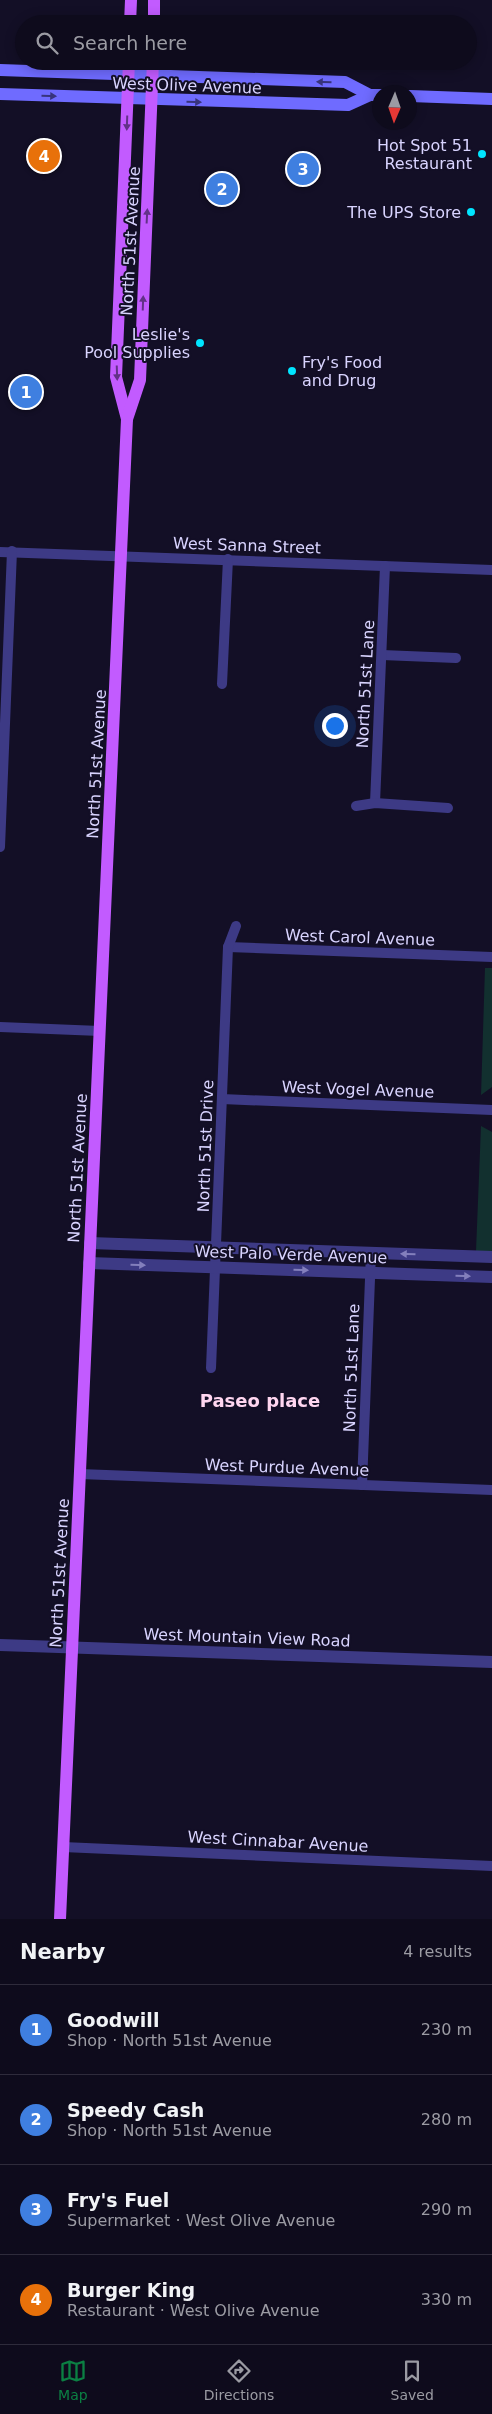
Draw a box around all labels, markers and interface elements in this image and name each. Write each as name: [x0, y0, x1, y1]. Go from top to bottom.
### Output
search box: [15, 15, 477, 70]
icon: search: [33, 29, 61, 57]
text: Search here: [73, 32, 187, 54]
street label: West Olive Avenue: [112, 73, 262, 98]
one-way arrow: [316, 77, 332, 85]
north arrow: [372, 85, 417, 130]
one-way arrow: [41, 93, 57, 101]
one-way arrow: [186, 98, 202, 106]
one-way arrow: [122, 115, 130, 131]
place label: Hot Spot 51 Restaurant: [377, 136, 472, 173]
pin: 4: [28, 137, 60, 175]
marker: Hot Spot 51 Restaurant: [476, 148, 488, 160]
pin: 3: [287, 150, 319, 188]
street label: North 51st Avenue: [117, 166, 144, 316]
pin: 2: [206, 170, 238, 208]
place label: The UPS Store: [346, 203, 461, 222]
marker: The UPS Store: [465, 206, 477, 218]
one-way arrow: [143, 208, 151, 224]
one-way arrow: [140, 294, 148, 310]
place label: Leslie's Pool Supplies: [84, 325, 190, 362]
marker: Leslie's Pool Supplies: [194, 337, 206, 349]
place label: Fry's Food and Drug: [302, 353, 382, 390]
one-way arrow: [113, 365, 121, 381]
marker: Fry's Food and Drug: [286, 365, 298, 377]
pin: 1: [10, 373, 42, 411]
street label: West Sanna Street: [173, 533, 321, 558]
street label: North 51st Lane: [353, 619, 378, 749]
street label: North 51st Avenue: [83, 689, 110, 839]
your location: [322, 713, 348, 739]
street label: West Carol Avenue: [285, 925, 435, 950]
street label: West Vogel Avenue: [281, 1077, 435, 1102]
street label: North 51st Drive: [194, 1079, 217, 1213]
street label: North 51st Avenue: [64, 1093, 91, 1243]
street label: West Palo Verde Avenue: [194, 1242, 388, 1267]
one-way arrow: [400, 1249, 416, 1257]
one-way arrow: [130, 1261, 146, 1269]
one-way arrow: [293, 1267, 309, 1275]
one-way arrow: [455, 1273, 471, 1281]
street label: North 51st Lane: [340, 1303, 363, 1433]
district label: Paseo place: [200, 1390, 320, 1411]
street label: West Purdue Avenue: [204, 1455, 370, 1480]
street label: North 51st Avenue: [46, 1498, 73, 1648]
street label: West Mountain View Road: [143, 1624, 351, 1651]
street label: West Cinnabar Avenue: [187, 1827, 369, 1856]
text: Nearby: [20, 1940, 105, 1964]
text: 4 results: [403, 1942, 472, 1961]
text: Goodwill: [67, 2009, 159, 2031]
text: 1: [30, 2020, 42, 2039]
text: 230 m: [421, 2020, 472, 2039]
text: Shop · North 51st Avenue: [67, 2031, 272, 2050]
text: Speedy Cash: [67, 2099, 204, 2121]
text: 2: [30, 2110, 42, 2129]
text: 280 m: [421, 2110, 472, 2129]
text: Shop · North 51st Avenue: [67, 2121, 272, 2140]
text: Fry's Fuel: [67, 2189, 169, 2211]
text: 3: [30, 2200, 42, 2219]
text: 290 m: [421, 2200, 472, 2219]
text: Supermarket · West Olive Avenue: [67, 2211, 335, 2230]
text: Burger King: [67, 2279, 195, 2301]
text: 4: [30, 2290, 42, 2309]
text: 330 m: [421, 2290, 472, 2309]
text: Restaurant · West Olive Avenue: [67, 2301, 320, 2320]
tab: Map: [58, 2357, 88, 2403]
tab: Directions: [204, 2357, 274, 2403]
tab: Saved: [391, 2357, 434, 2403]

